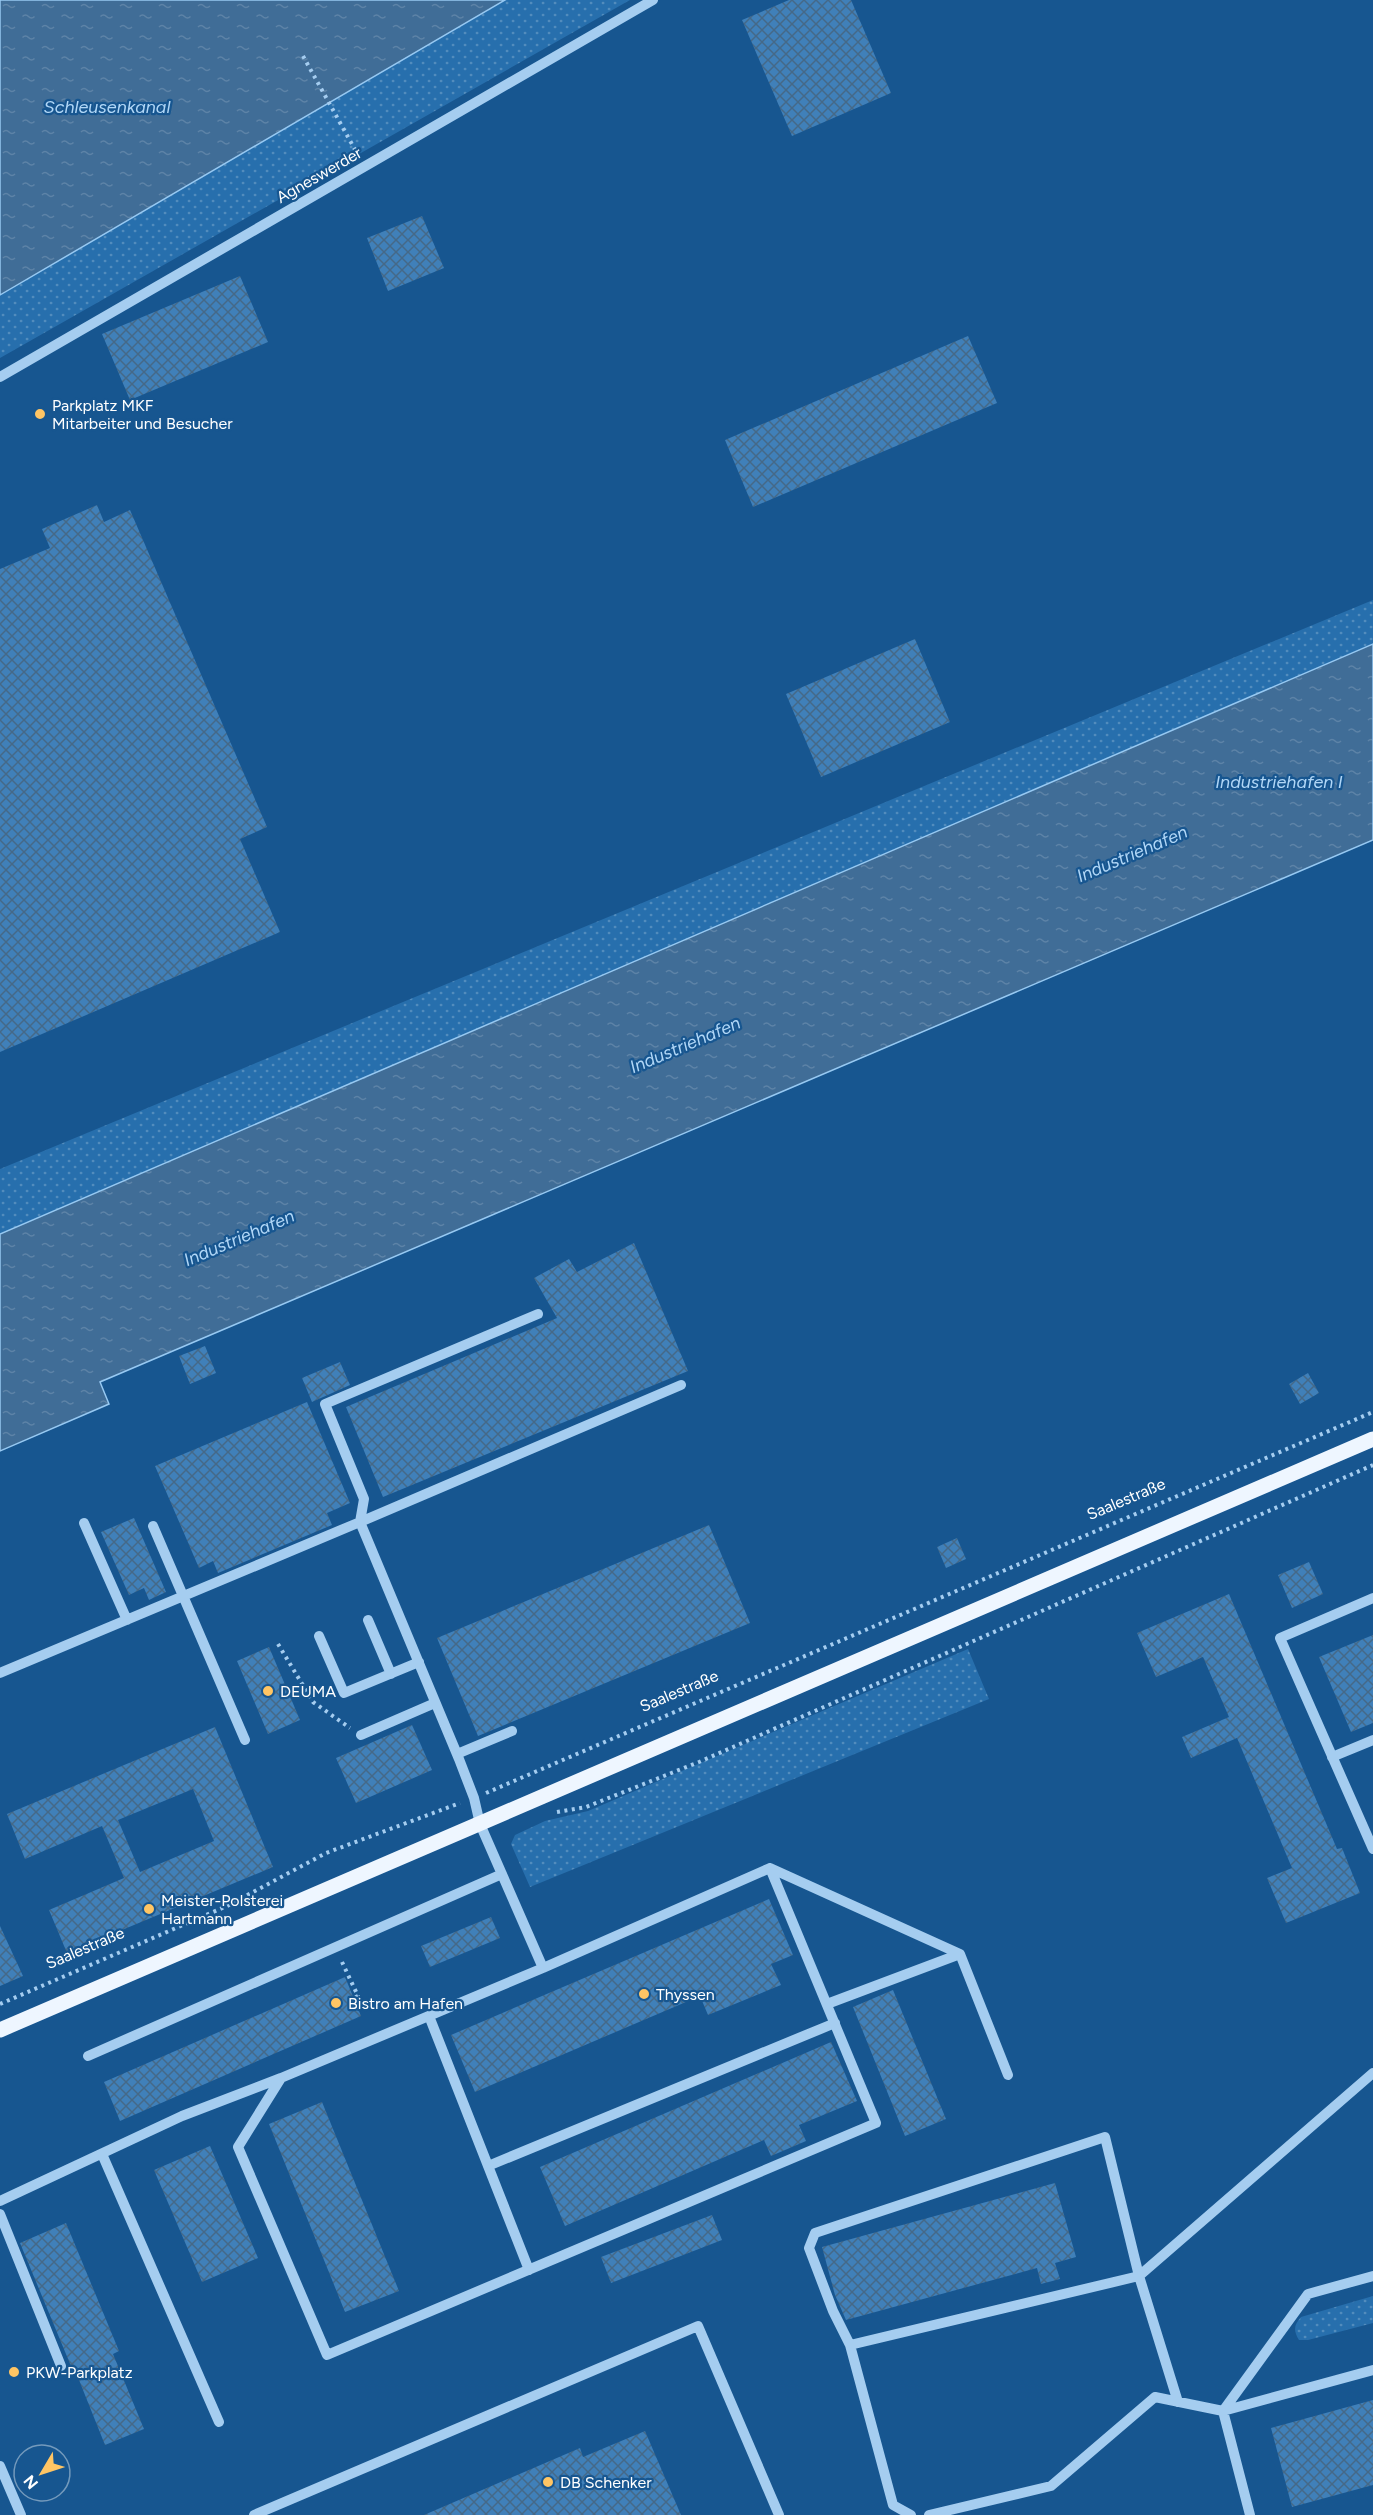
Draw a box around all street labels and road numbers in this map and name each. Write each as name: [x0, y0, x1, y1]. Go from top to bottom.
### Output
street label: Agneswerder: [273, 143, 366, 207]
street label: Saalestraße: [1084, 1474, 1168, 1524]
street label: Saalestraße: [637, 1666, 721, 1716]
street label: Saalestraße: [43, 1923, 127, 1973]

